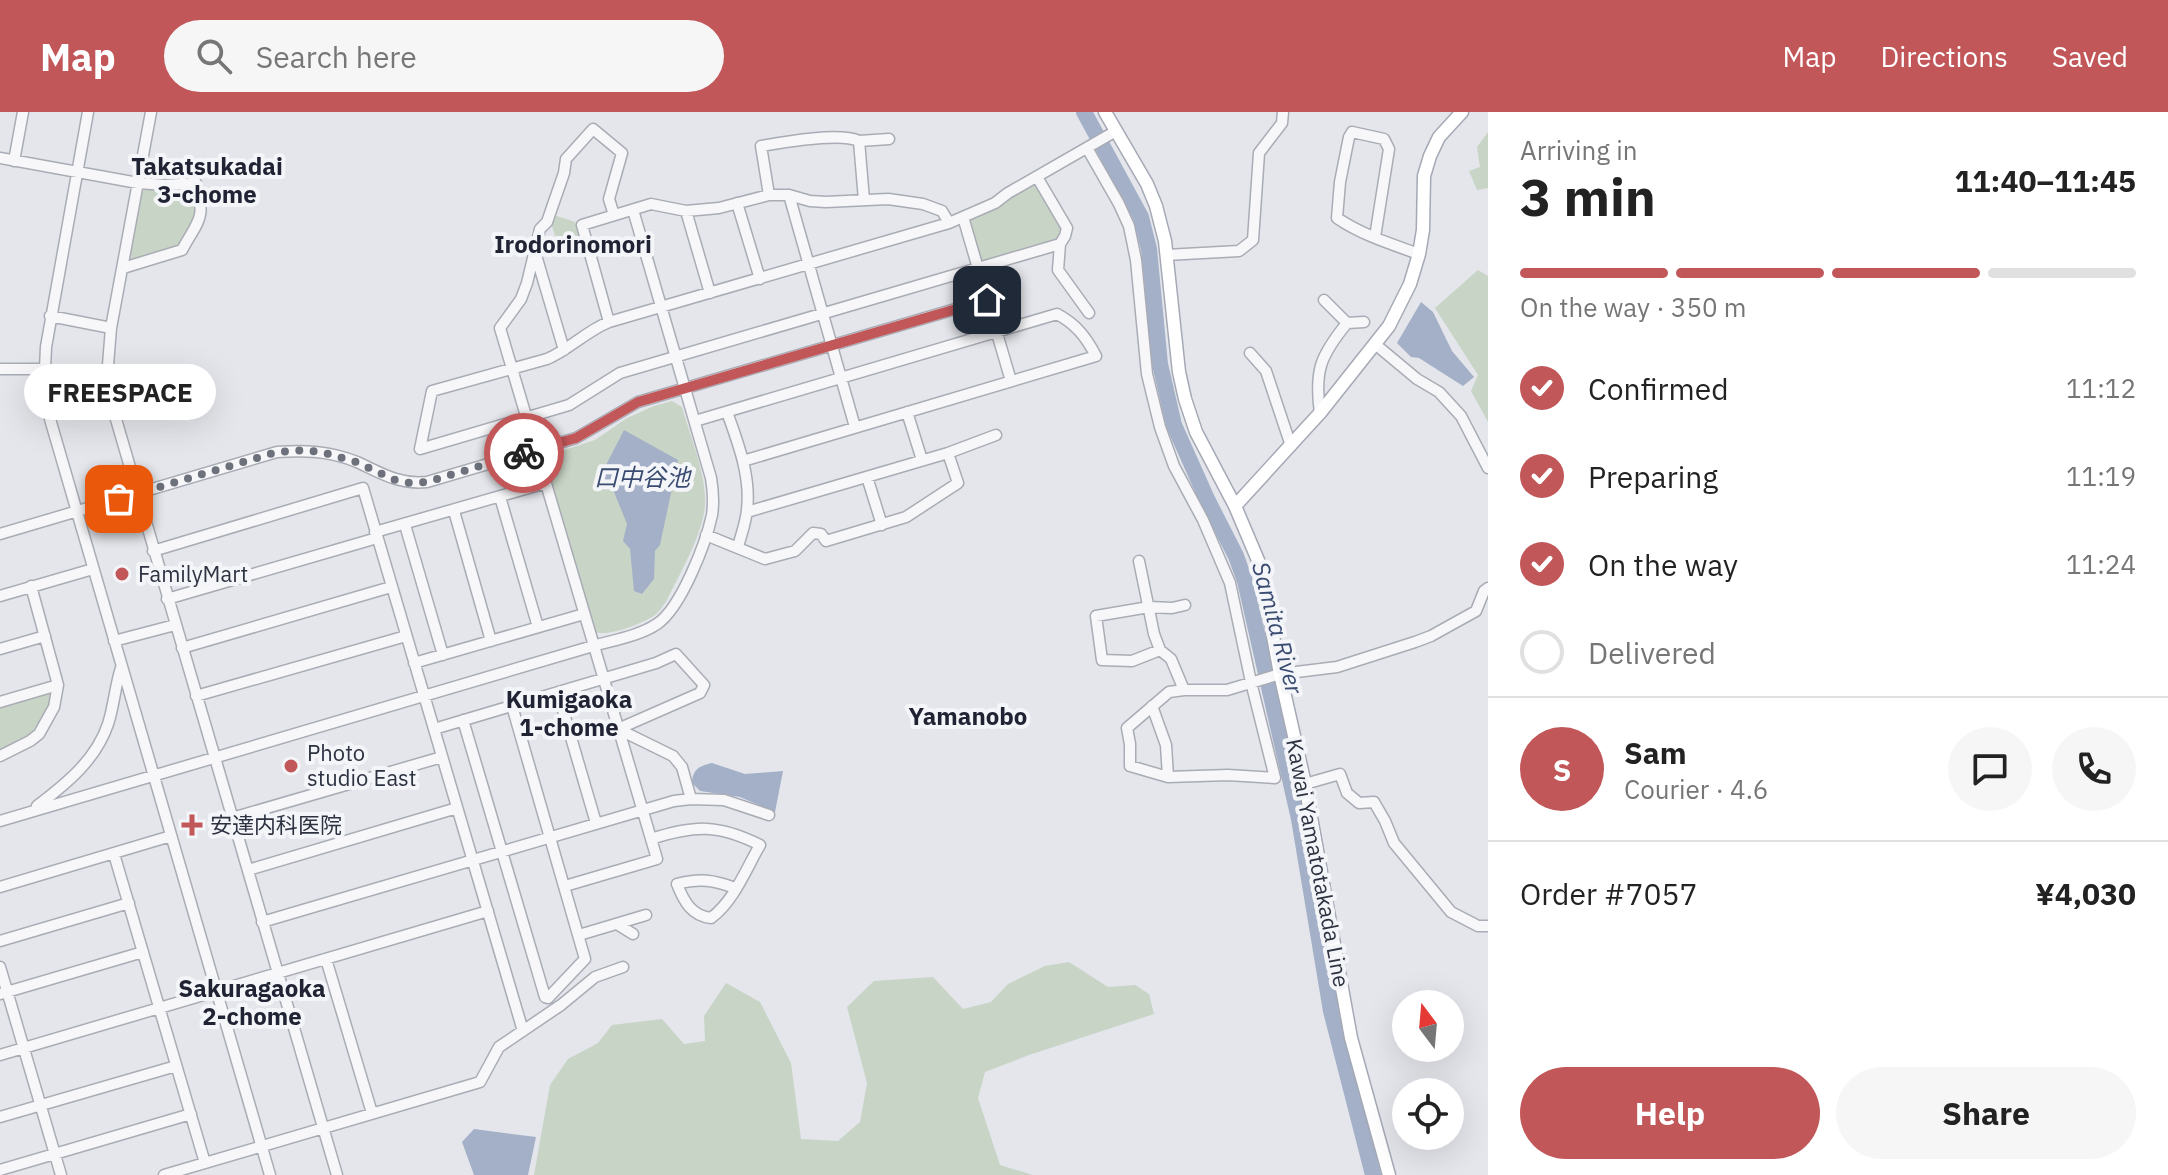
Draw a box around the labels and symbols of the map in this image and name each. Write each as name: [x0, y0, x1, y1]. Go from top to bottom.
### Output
district label: Takatsukadai 3-chome: [131, 150, 283, 210]
district label: Irodorinomori: [494, 228, 652, 260]
pin: [953, 266, 1021, 334]
callout: FREESPACE: [23, 363, 215, 419]
courier: [484, 413, 564, 493]
water label: 口中谷池: [594, 461, 692, 493]
pin: [85, 465, 153, 533]
water label: Samita River: [1245, 558, 1311, 699]
place label: FamilyMart: [138, 559, 248, 588]
marker: FamilyMart: [113, 565, 131, 583]
district label: Kumigaoka 1-chome: [506, 683, 632, 743]
district label: Yamanobo: [909, 700, 1027, 732]
street label: Kawai Yamatotakada Line: [1280, 736, 1357, 990]
place label: Photo studio East: [307, 738, 416, 792]
marker: Photo studio East: [282, 757, 300, 775]
place label: 安達内科医院: [210, 810, 342, 839]
marker: 安達内科医院: [181, 814, 203, 836]
district label: Sakuragaoka 2-chome: [178, 972, 326, 1032]
north arrow: [1392, 990, 1464, 1062]

